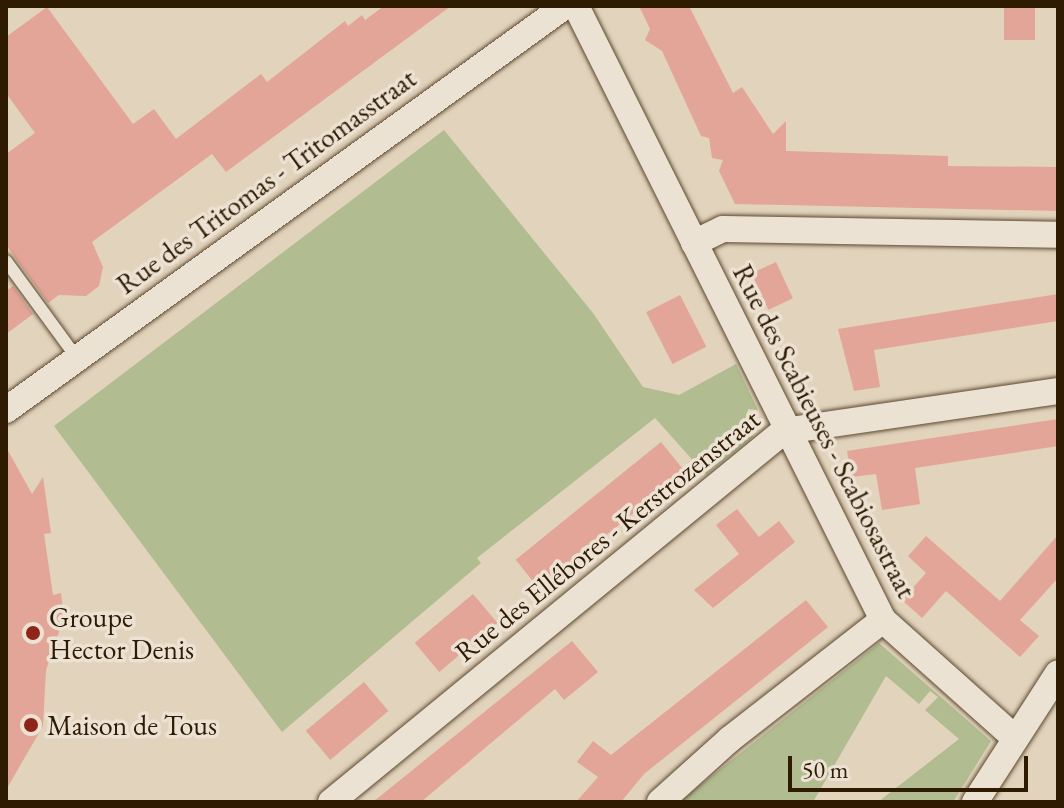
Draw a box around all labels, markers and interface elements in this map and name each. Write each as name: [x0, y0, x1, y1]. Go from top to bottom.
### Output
street label: Rue des Tritomas - Tritomasstraat: [110, 61, 422, 301]
street label: Rue des Scabieuses - Scabiosastraat: [726, 259, 924, 603]
street label: Rue des Ellébores - Kerstrozenstraat: [448, 402, 766, 668]
place label: Groupe Hector Denis: [49, 600, 194, 666]
marker: Groupe Hector Denis: [24, 624, 42, 642]
place label: Maison de Tous: [47, 708, 217, 742]
marker: Maison de Tous: [22, 716, 40, 734]
scale bar: [792, 740, 1032, 790]
text: 50 m: [802, 754, 849, 785]

